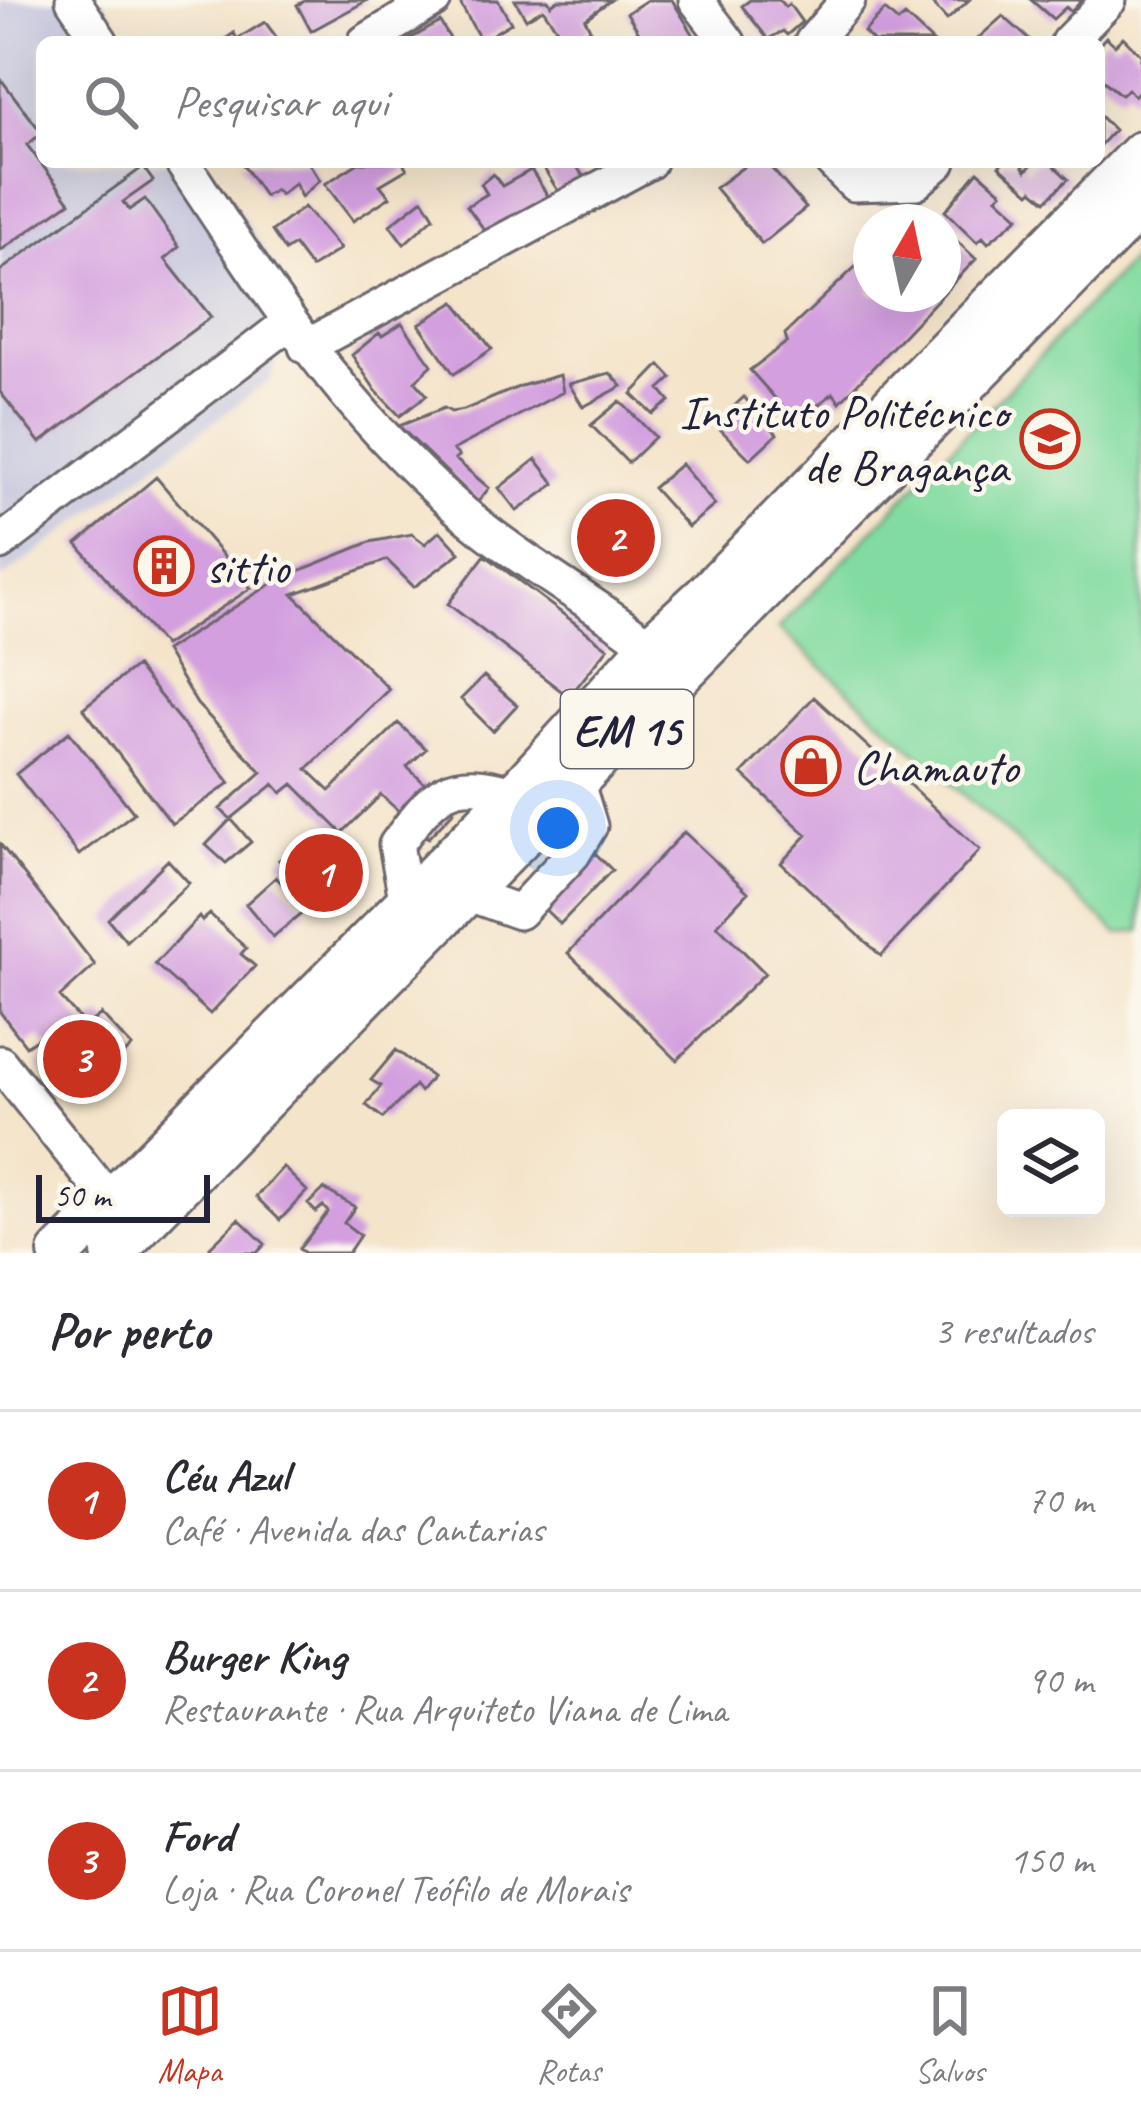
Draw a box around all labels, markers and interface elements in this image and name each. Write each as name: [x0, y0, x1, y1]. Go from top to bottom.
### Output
search box: [36, 36, 1105, 168]
icon: search: [78, 69, 144, 135]
text: Pesquisar aqui: [174, 74, 388, 131]
north arrow: [853, 204, 961, 312]
place label: Instituto Politécnico de Bragança: [680, 382, 1013, 497]
school or university icon: Instituto Politécnico de Bragança: [1019, 408, 1081, 470]
pin: 2: [577, 493, 655, 583]
building icon: sittio: [133, 535, 195, 597]
place label: sittio: [206, 537, 291, 597]
road number: EM 15: [561, 690, 693, 768]
shop icon: Chamauto: [780, 735, 842, 797]
place label: Chamauto: [853, 737, 1021, 797]
your location: [528, 798, 588, 858]
pin: 1: [285, 828, 363, 918]
pin: 3: [43, 1014, 121, 1104]
map controls: [997, 1109, 1105, 1217]
button: layers: [997, 1109, 1105, 1217]
scale bar: [36, 1169, 210, 1222]
text: 50 m: [54, 1175, 110, 1217]
text: Por perto: [48, 1299, 210, 1363]
text: 3 resultados: [934, 1307, 1093, 1356]
text: Céu Azul: [162, 1448, 288, 1505]
text: 1: [78, 1476, 96, 1525]
text: 70 m: [1027, 1476, 1093, 1525]
text: Café · Avenida das Cantarias: [162, 1505, 544, 1554]
text: Burger King: [162, 1628, 346, 1685]
text: 2: [78, 1656, 96, 1705]
text: 90 m: [1027, 1656, 1093, 1705]
text: Restaurante · Rua Arquiteto Viana de Lima: [162, 1685, 727, 1734]
text: Ford: [162, 1808, 233, 1865]
text: 3: [78, 1836, 96, 1885]
text: 150 m: [1009, 1836, 1093, 1885]
text: Loja · Rua Coronel Teófilo de Morais: [162, 1865, 628, 1914]
tab: Mapa: [157, 1978, 223, 2092]
tab: Rotas: [536, 1978, 602, 2092]
tab: Salvos: [915, 1978, 984, 2092]

